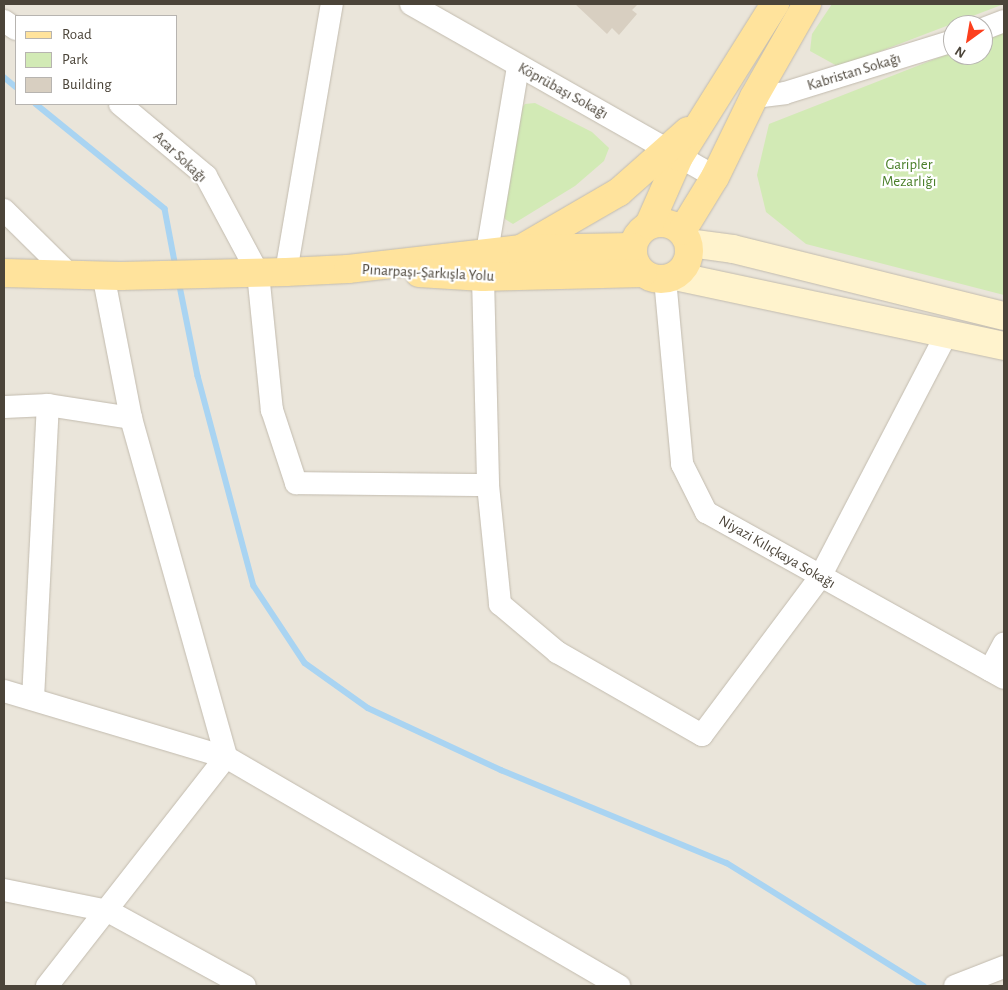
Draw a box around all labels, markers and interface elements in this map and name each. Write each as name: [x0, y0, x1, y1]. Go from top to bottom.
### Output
legend: [15, 15, 178, 105]
north arrow: [943, 15, 993, 65]
text: Road: [62, 27, 92, 42]
text: N: [953, 43, 968, 60]
street label: Kabristan Sokağı: [805, 49, 903, 95]
text: Park: [62, 52, 88, 67]
street label: Köprübaşı Sokağı: [515, 59, 611, 123]
text: Building: [62, 77, 112, 92]
street label: Acar Sokağı: [149, 128, 211, 186]
park label: Garipler Mezarlığı: [882, 155, 936, 190]
street label: Pınarpaşı-Şarkışla Yolu: [361, 261, 495, 285]
street label: Niyazi Kılıçkaya Sokağı: [716, 511, 838, 593]

